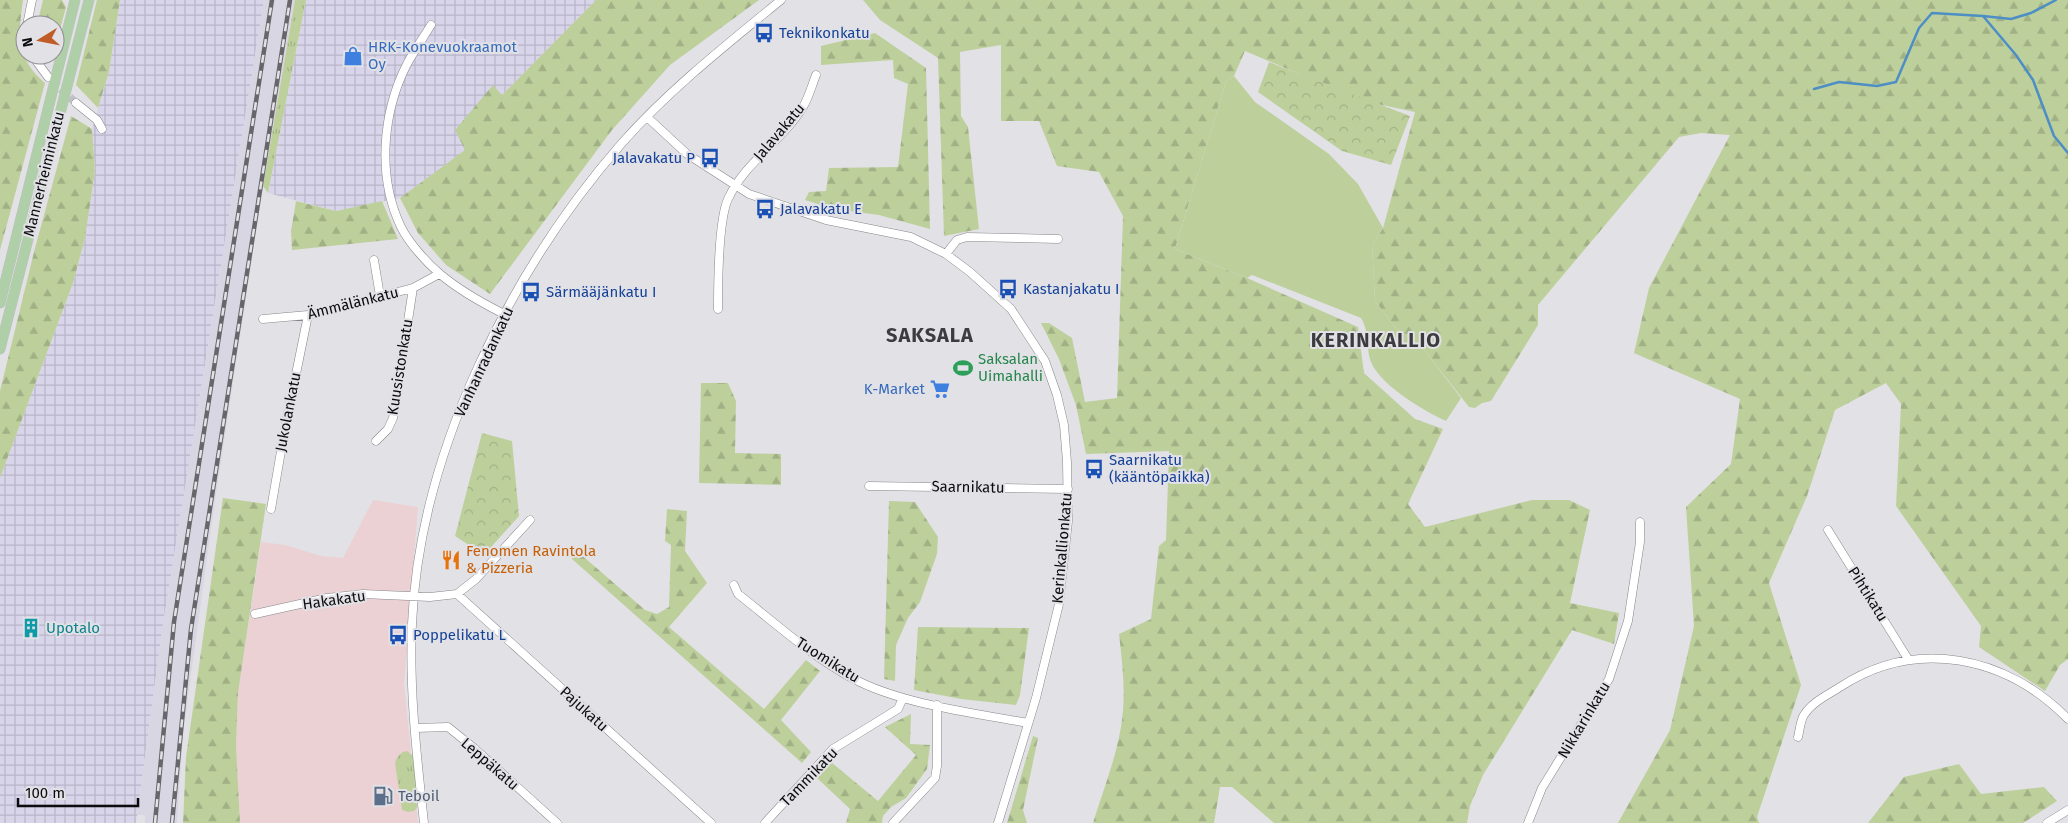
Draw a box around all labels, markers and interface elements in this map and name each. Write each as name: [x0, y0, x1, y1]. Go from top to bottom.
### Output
north arrow: [15, 15, 65, 65]
bus stop icon: Teknikonkatu: [753, 22, 775, 44]
place label: Teknikonkatu: [779, 24, 870, 42]
text: N: [19, 36, 37, 48]
place label: HRK-Konevuokraamot Oy: [368, 38, 518, 73]
shop icon: HRK-Konevuokraamot Oy: [342, 45, 364, 67]
street label: Jalavakatu: [750, 99, 808, 165]
street label: Mannerheiminkatu: [20, 110, 68, 238]
bus stop icon: Jalavakatu P: [699, 147, 721, 169]
place label: Jalavakatu P: [612, 149, 695, 167]
bus stop icon: Jalavakatu E: [754, 198, 776, 220]
place label: Jalavakatu E: [780, 200, 862, 218]
bus stop icon: Kastanjakatu I: [997, 278, 1019, 300]
place label: Kastanjakatu I: [1023, 280, 1120, 298]
bus stop icon: Särmääjänkatu I: [520, 281, 542, 303]
street label: Ämmälänkatu: [306, 283, 400, 323]
place label: Särmääjänkatu I: [546, 283, 656, 301]
street label: Vanhanradankatu: [451, 304, 517, 420]
street label: Kuusistonkatu: [384, 318, 416, 416]
district label: SAKSALA: [886, 323, 974, 347]
district label: KERINKALLIO: [1311, 328, 1441, 352]
place label: Saksalan Uimahalli: [978, 350, 1043, 385]
sports icon: Saksalan Uimahalli: [952, 357, 974, 379]
street label: Jukolankatu: [271, 371, 305, 453]
supermarket icon: K-Market: [929, 378, 951, 400]
place label: K-Market: [864, 380, 926, 398]
place label: Saarnikatu (kääntöpaikka): [1109, 451, 1210, 486]
bus stop icon: Saarnikatu (kääntöpaikka): [1083, 458, 1105, 480]
street label: Saarnikatu: [931, 477, 1005, 497]
street label: Kerinkallionkatu: [1048, 492, 1076, 604]
place label: Fenomen Ravintola & Pizzeria: [466, 542, 596, 577]
restaurant icon: Fenomen Ravintola & Pizzeria: [440, 549, 462, 571]
street label: Pihtikatu: [1844, 563, 1892, 625]
street label: Hakakatu: [301, 587, 367, 613]
building icon: Upotalo: [20, 617, 42, 639]
place label: Upotalo: [46, 619, 100, 637]
bus stop icon: Poppelikatu L: [387, 624, 409, 646]
place label: Poppelikatu L: [413, 626, 506, 644]
street label: Tuomikatu: [793, 633, 863, 687]
street label: Nikkarinkatu: [1554, 678, 1614, 762]
street label: Pajukatu: [556, 683, 612, 735]
street label: Leppäkatu: [457, 734, 523, 794]
street label: Tammikatu: [777, 744, 841, 810]
scale bar: [18, 776, 138, 808]
text: 100 m: [25, 784, 65, 802]
fuel station icon: Teboil: [372, 785, 394, 807]
place label: Teboil: [398, 787, 440, 805]

